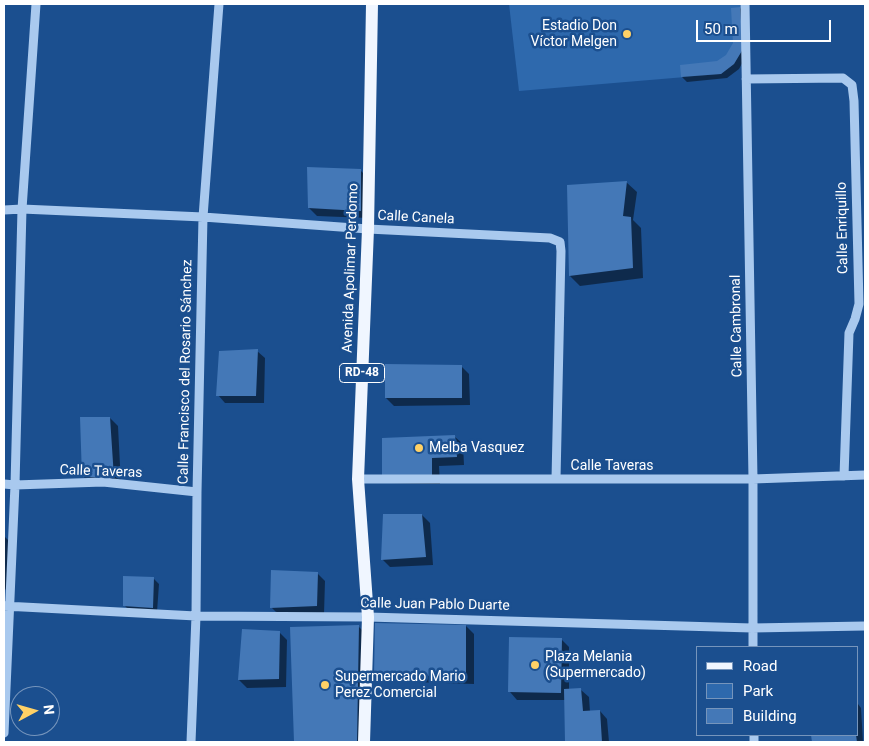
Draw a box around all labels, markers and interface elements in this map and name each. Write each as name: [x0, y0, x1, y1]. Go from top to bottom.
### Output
scale bar: [699, 10, 834, 42]
place label: Estadio Don Víctor Melgen: [531, 18, 617, 50]
text: 50 m: [704, 20, 738, 38]
marker: Estadio Don Víctor Melgen: [621, 28, 633, 40]
street label: Calle Enriquillo: [834, 182, 852, 274]
street label: Avenida Apolimar Perdomo: [340, 183, 362, 353]
street label: Calle Canela: [377, 208, 455, 228]
street label: Calle Francisco del Rosario Sánchez: [176, 259, 196, 485]
street label: Calle Cambronal: [728, 275, 746, 377]
road number: RD-48: [340, 363, 384, 382]
place label: Melba Vasquez: [429, 440, 524, 456]
marker: Melba Vasquez: [413, 442, 425, 454]
street label: Calle Taveras: [571, 458, 653, 474]
street label: Calle Taveras: [59, 462, 143, 482]
street label: Calle Juan Pablo Duarte: [360, 595, 510, 615]
legend: [696, 646, 859, 736]
place label: Plaza Melania (Supermercado): [545, 649, 646, 682]
text: Road: [743, 657, 777, 675]
marker: Plaza Melania (Supermercado): [529, 659, 541, 671]
place label: Supermercado Mario Perez Comercial: [335, 669, 466, 702]
marker: Supermercado Mario Perez Comercial: [319, 679, 331, 691]
text: Park: [743, 682, 773, 700]
north arrow: [10, 686, 60, 736]
text: N: [40, 704, 57, 715]
text: Building: [743, 707, 797, 725]

